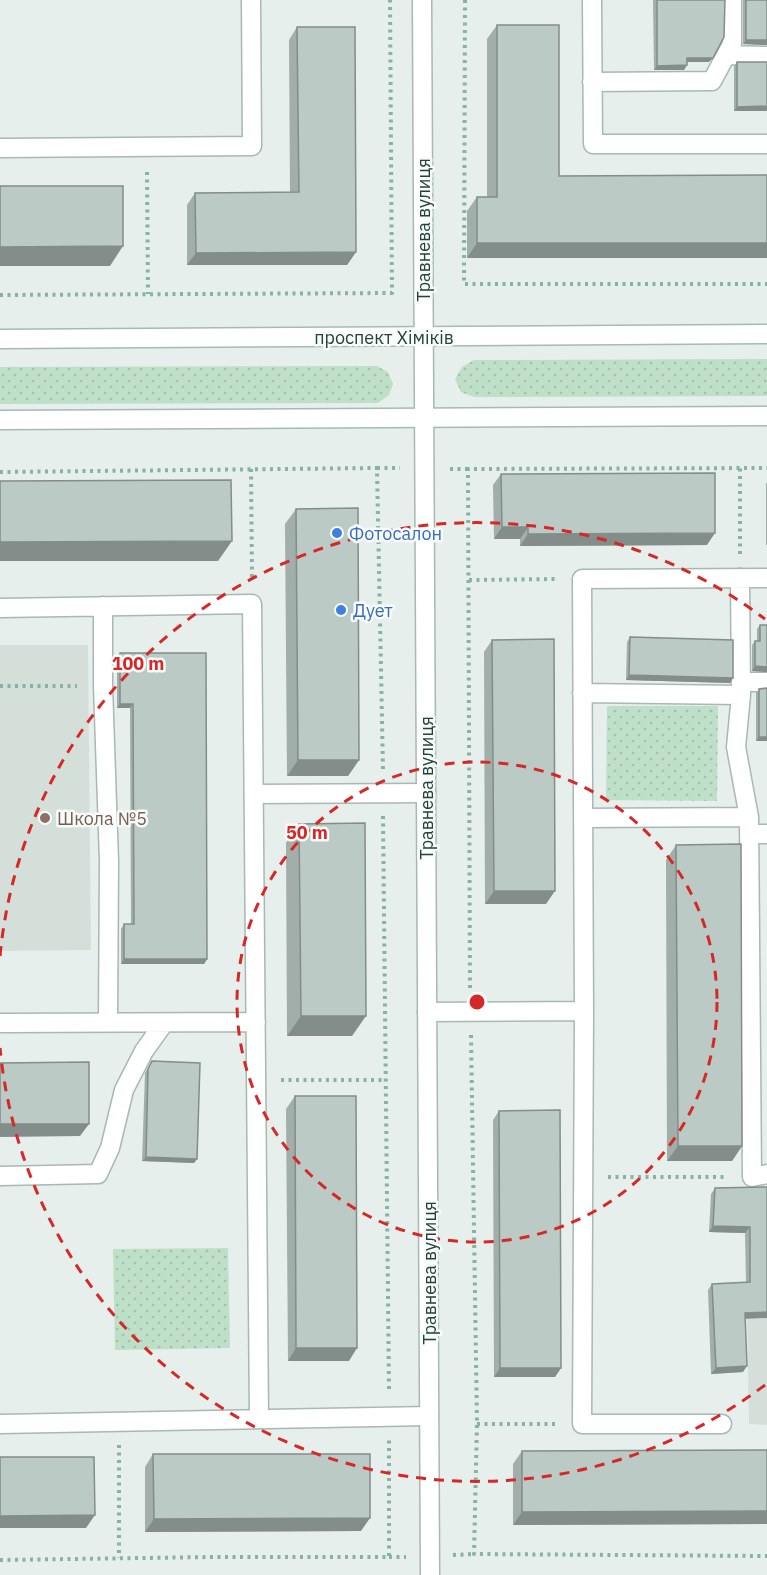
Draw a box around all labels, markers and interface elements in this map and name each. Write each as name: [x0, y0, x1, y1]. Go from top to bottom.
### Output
street label: Травнева вулиця: [412, 158, 435, 302]
street label: проспект Хіміків: [314, 326, 454, 349]
place label: Фотосалон: [349, 522, 442, 545]
marker: Фотосалон: [330, 526, 344, 540]
place label: Дует: [353, 599, 393, 622]
marker: Дует: [334, 603, 348, 617]
text: 100 m: [112, 652, 164, 675]
street label: Травнева вулиця: [415, 716, 438, 860]
place label: Школа №5: [57, 807, 147, 830]
marker: Школа №5: [38, 811, 52, 825]
text: 50 m: [286, 821, 328, 844]
centre of rings: [467, 992, 487, 1012]
street label: Травнева вулиця: [418, 1201, 441, 1345]

